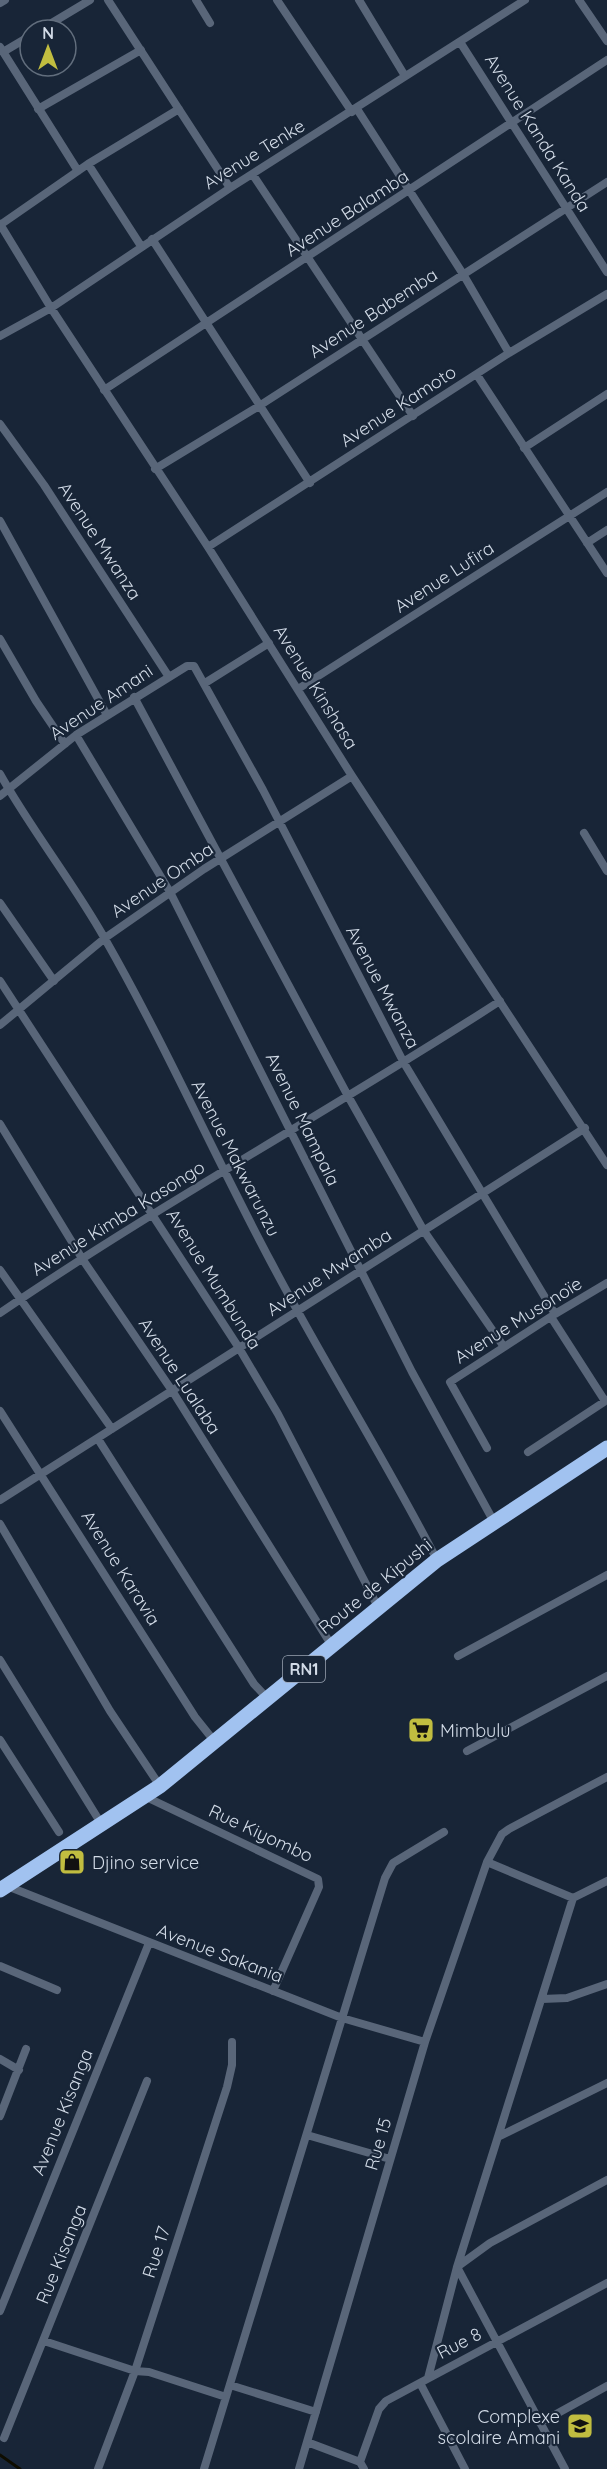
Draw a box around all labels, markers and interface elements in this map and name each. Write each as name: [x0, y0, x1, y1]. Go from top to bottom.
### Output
north arrow: [18, 18, 78, 78]
text: N: [42, 23, 54, 43]
street label: Avenue Kanda Kanda: [480, 50, 596, 216]
street label: Avenue Tenke: [199, 114, 309, 194]
street label: Avenue Balamba: [281, 165, 413, 261]
street label: Avenue Babemba: [304, 263, 442, 363]
street label: Avenue Kamoto: [336, 360, 460, 452]
street label: Avenue Mwanza: [53, 478, 147, 604]
street label: Avenue Lufira: [390, 536, 498, 618]
street label: Avenue Kinshasa: [269, 621, 363, 753]
street label: Avenue Amani: [45, 659, 157, 745]
street label: Avenue Omba: [106, 837, 218, 923]
street label: Avenue Mwanza: [341, 922, 425, 1052]
street label: Avenue Mampala: [261, 1049, 345, 1189]
street label: Avenue Makwarunzu: [187, 1076, 285, 1240]
street label: Avenue Kimba Kasongo: [27, 1155, 209, 1281]
street label: Avenue Mumbunda: [161, 1204, 267, 1354]
street label: Avenue Mwamba: [262, 1223, 396, 1321]
street label: Avenue Musonoïe: [450, 1272, 586, 1368]
street label: Avenue Lualaba: [134, 1314, 226, 1438]
street label: Avenue Karavia: [76, 1506, 166, 1630]
street label: Route de Kipushi: [313, 1533, 437, 1639]
road number: RN1: [283, 1656, 325, 1682]
supermarket icon: Mimbulu: [406, 1715, 436, 1745]
place label: Mimbulu: [440, 1719, 511, 1742]
street label: Rue Kiyombo: [205, 1799, 317, 1867]
shop icon: Djino service: [57, 1847, 87, 1877]
place label: Djino service: [92, 1851, 199, 1874]
street label: Avenue Sakania: [154, 1918, 286, 1988]
street label: Avenue Kisanga: [26, 2045, 98, 2179]
street label: Rue 15: [360, 2115, 396, 2173]
street label: Rue Kisanga: [31, 2201, 91, 2307]
street label: Rue 17: [137, 2223, 175, 2281]
street label: Rue 8: [433, 2322, 485, 2364]
place label: Complexe scolaire Amani: [438, 2405, 560, 2449]
school or university icon: Complexe scolaire Amani: [565, 2411, 595, 2441]

